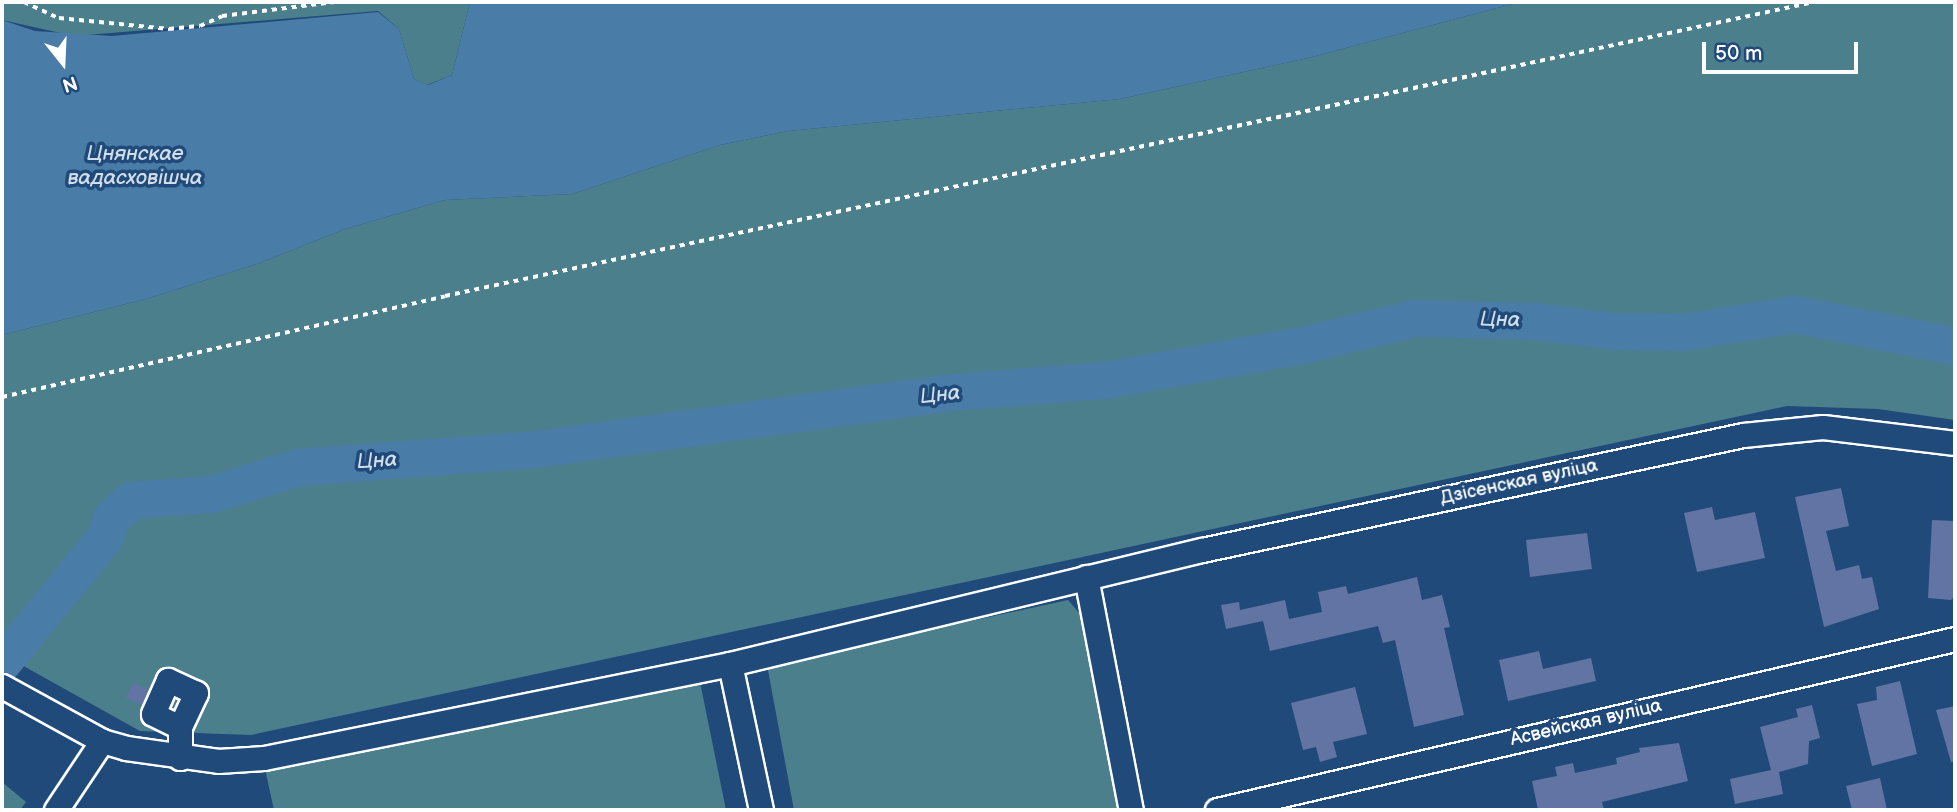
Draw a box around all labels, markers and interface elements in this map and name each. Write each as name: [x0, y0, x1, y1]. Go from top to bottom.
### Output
north arrow: [28, 28, 98, 98]
scale bar: [1705, 28, 1861, 72]
text: 50 m: [1715, 41, 1762, 66]
text: N: [59, 70, 80, 97]
water label: Цнянскае вадасховішча: [67, 141, 203, 191]
water label: Цна: [1480, 307, 1520, 333]
water label: Цна: [918, 380, 962, 410]
water label: Цна: [356, 447, 398, 475]
street label: Дзісенская вуліца: [1438, 454, 1600, 510]
street label: Асвейская вуліца: [1508, 694, 1664, 752]

